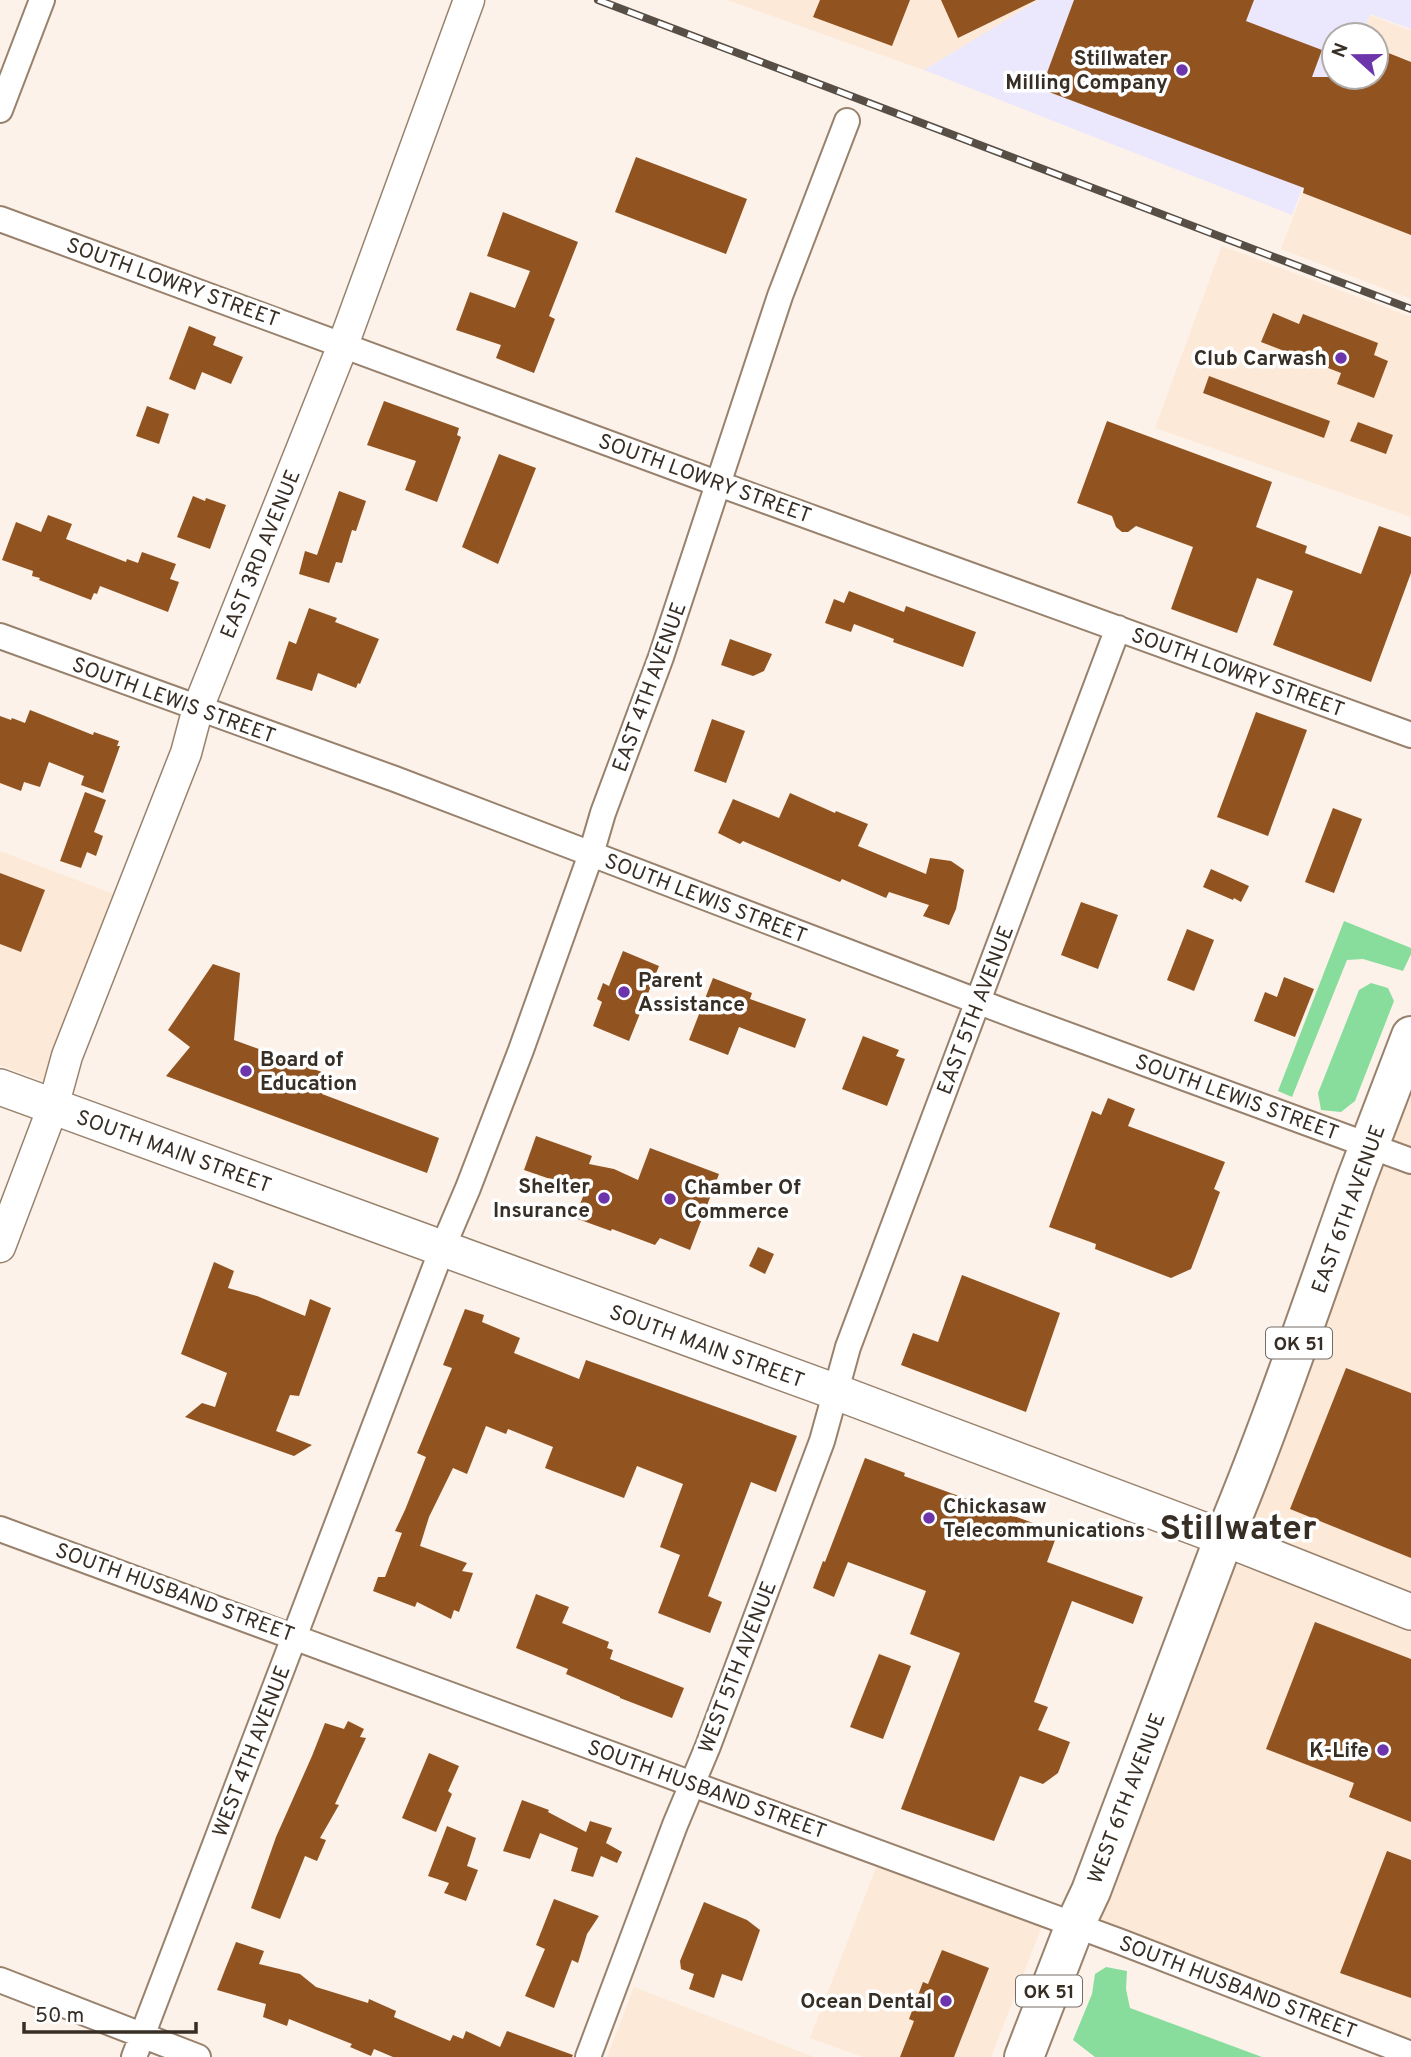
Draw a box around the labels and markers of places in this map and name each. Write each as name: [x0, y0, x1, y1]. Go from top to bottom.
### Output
place label: Stillwater Milling Company: [1005, 46, 1168, 97]
marker: Stillwater Milling Company: [1174, 62, 1190, 78]
place label: Club Carwash: [1194, 346, 1327, 373]
marker: Club Carwash: [1333, 350, 1349, 366]
place label: Parent Assistance: [638, 968, 745, 1019]
marker: Parent Assistance: [616, 984, 632, 1000]
place label: Board of Education: [260, 1047, 357, 1098]
marker: Board of Education: [238, 1063, 254, 1079]
place label: Shelter Insurance: [493, 1174, 590, 1225]
place label: Chamber Of Commerce: [684, 1175, 801, 1226]
marker: Shelter Insurance: [596, 1190, 612, 1206]
marker: Chamber Of Commerce: [662, 1191, 678, 1207]
place label: Chickasaw Telecommunications: [943, 1494, 1145, 1545]
marker: Chickasaw Telecommunications: [921, 1510, 937, 1526]
place label: K-Life: [1309, 1738, 1369, 1765]
marker: K-Life: [1375, 1742, 1391, 1758]
place label: Ocean Dental: [800, 1989, 932, 2016]
marker: Ocean Dental: [938, 1993, 954, 2009]

